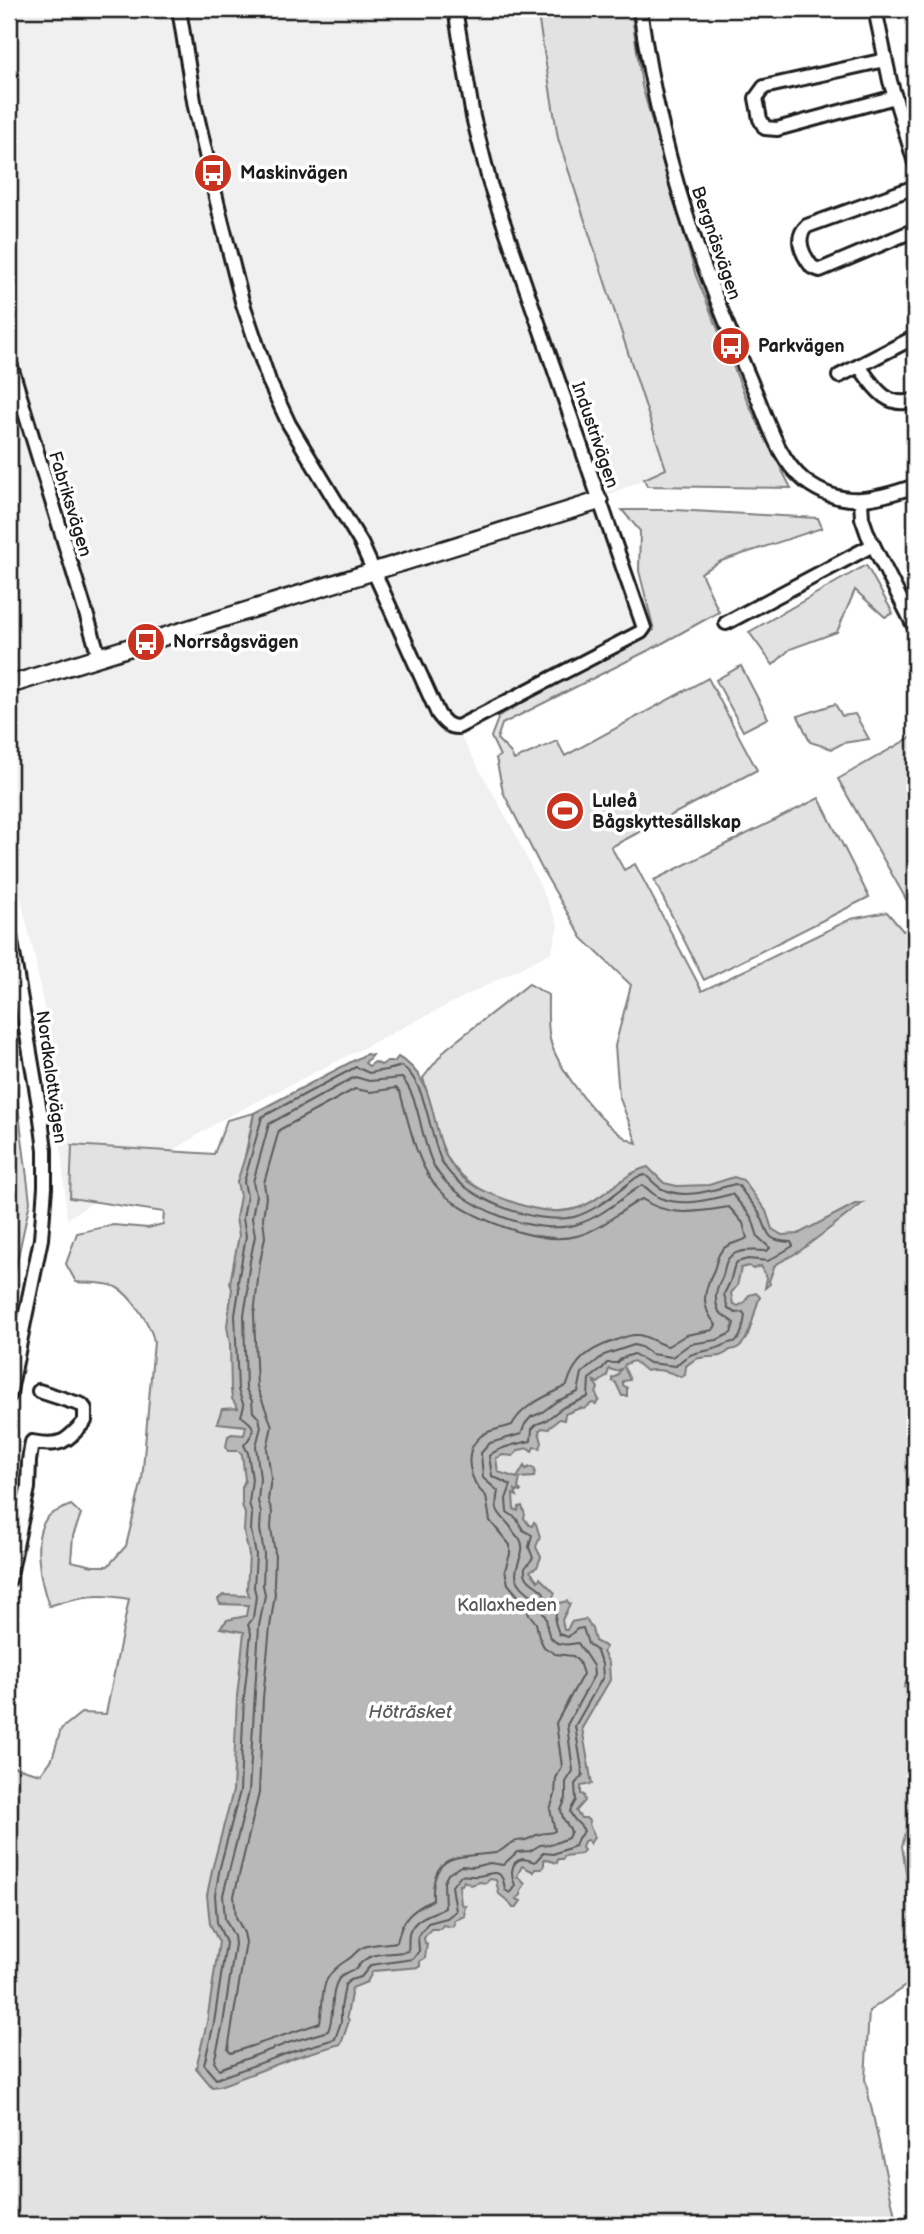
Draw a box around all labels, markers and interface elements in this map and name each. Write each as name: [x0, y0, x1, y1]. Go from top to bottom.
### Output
bus stop icon: Maskinvägen: [192, 152, 234, 194]
place label: Maskinvägen: [240, 163, 348, 184]
street label: Bergnäsvägen: [687, 183, 745, 303]
bus stop icon: Parkvägen: [710, 325, 752, 367]
place label: Parkvägen: [758, 336, 845, 357]
street label: Industrivägen: [567, 379, 623, 491]
street label: Fabriksvägen: [44, 449, 96, 559]
bus stop icon: Norrsågsvägen: [125, 621, 167, 663]
place label: Norrsågsvägen: [173, 632, 299, 653]
sports icon: Luleå Bågskyttesällskap: [544, 790, 586, 832]
place label: Luleå Bågskyttesällskap: [592, 791, 741, 833]
street label: Nordkalottvägen: [31, 1009, 71, 1145]
park label: Kallaxheden: [457, 1595, 557, 1616]
water label: Höträsket: [368, 1701, 453, 1724]

